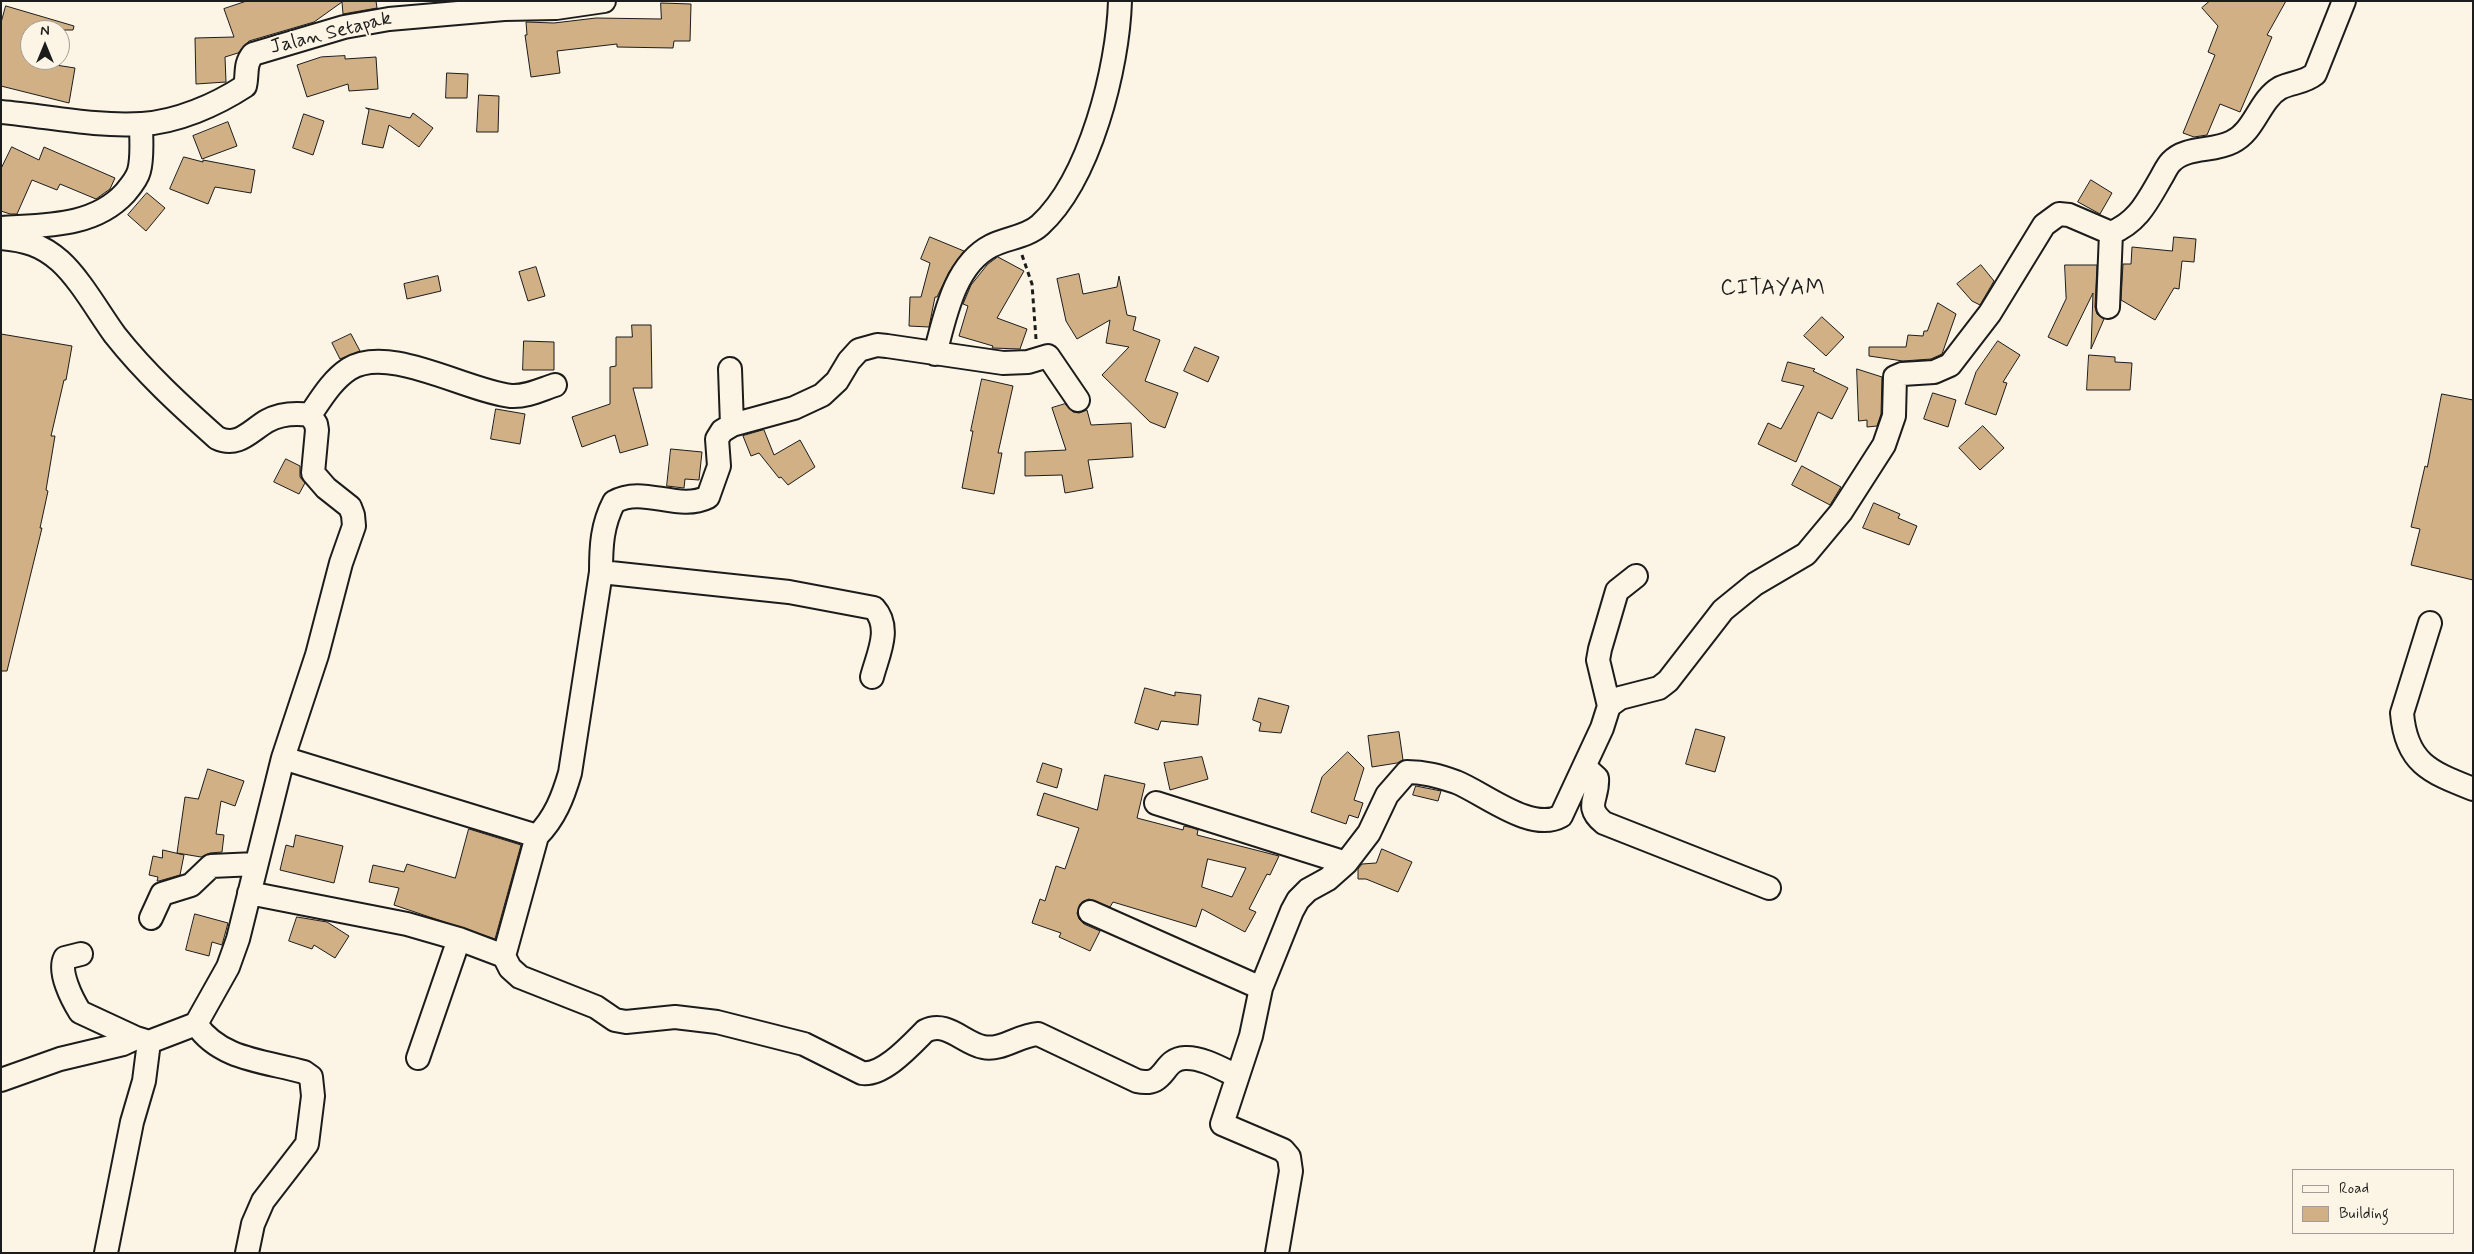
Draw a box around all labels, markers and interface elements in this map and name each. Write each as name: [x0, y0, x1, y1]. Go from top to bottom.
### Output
street label: Jalan Setapak: [268, 7, 394, 61]
north arrow: [20, 20, 70, 70]
text: N: [40, 22, 50, 40]
district label: CITAYAM: [1719, 276, 1827, 302]
legend: [2292, 1169, 2454, 1234]
text: Road: [2339, 1179, 2369, 1199]
text: Building: [2339, 1204, 2389, 1224]

